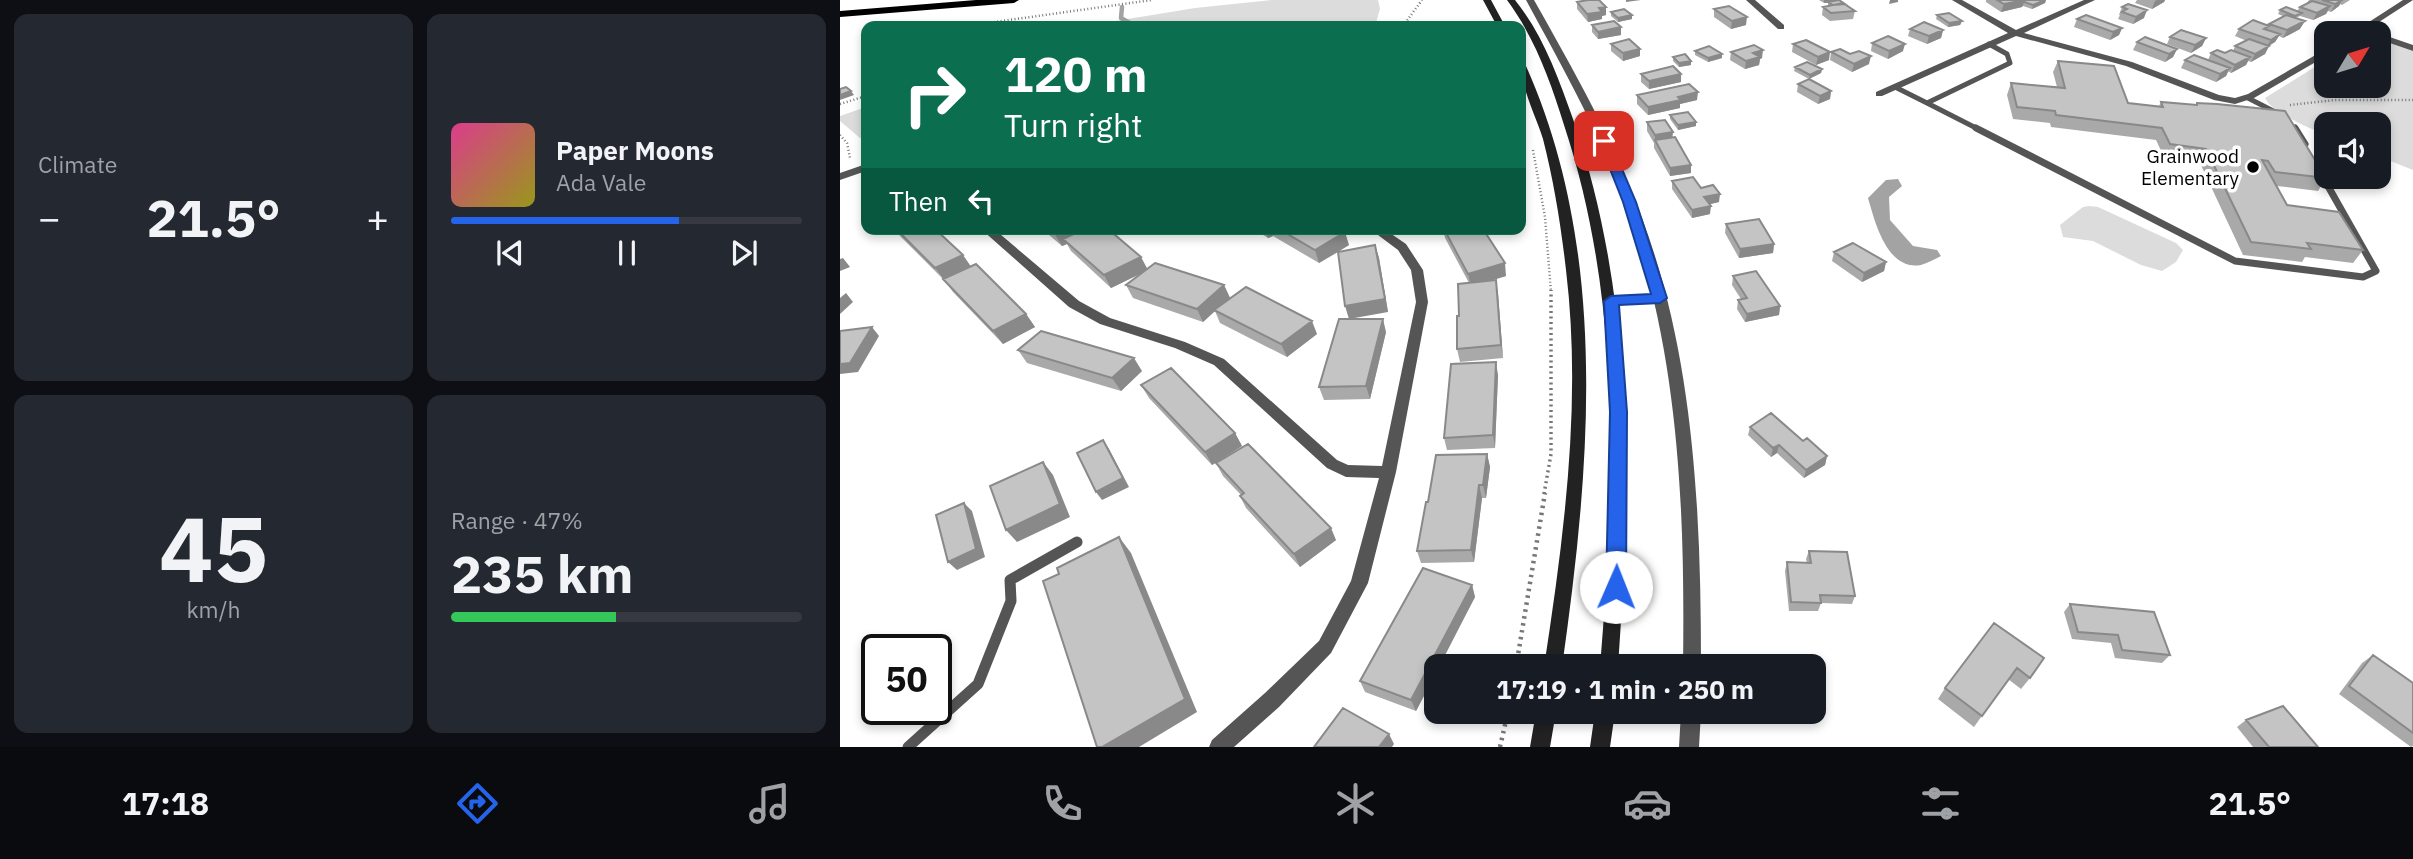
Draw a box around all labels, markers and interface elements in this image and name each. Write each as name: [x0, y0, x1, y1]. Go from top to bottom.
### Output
north arrow: [2314, 21, 2390, 98]
map controls: [2314, 21, 2391, 189]
text: 120 m: [1004, 42, 1148, 105]
icon: right: [889, 49, 980, 140]
text: Turn right: [1004, 104, 1142, 146]
pin: [1574, 111, 1634, 171]
button: sound: [2314, 112, 2391, 189]
icon: arrive: [1585, 122, 1623, 160]
text: Paper Moons: [556, 133, 714, 167]
place label: Grainwood Elementary: [2141, 144, 2240, 190]
text: Climate: [38, 149, 117, 179]
marker: Grainwood Elementary: [2245, 159, 2261, 175]
text: Ada Vale: [556, 167, 646, 197]
icon: left: [962, 182, 1000, 220]
text: 21.5°: [146, 184, 281, 251]
text: Then: [889, 184, 948, 218]
text: −: [38, 193, 61, 242]
text: +: [366, 193, 389, 242]
icon: previous: [491, 234, 529, 272]
icon: pause: [608, 234, 646, 272]
icon: next: [725, 234, 763, 272]
text: 45: [159, 489, 268, 607]
text: Range · 47%: [451, 505, 583, 535]
text: 235 km: [451, 540, 633, 607]
position arrow: [1579, 550, 1653, 624]
text: km/h: [186, 594, 241, 624]
speed limit sign: 50: [861, 634, 952, 725]
text: 17:19 · 1 min · 250 m: [1496, 672, 1754, 706]
icon: directions: [453, 779, 502, 828]
icon: music: [745, 779, 794, 828]
icon: phone: [1038, 779, 1087, 828]
icon: climate: [1331, 779, 1380, 828]
icon: car: [1623, 779, 1672, 828]
icon: filters: [1916, 779, 1965, 828]
text: 17:18: [122, 782, 209, 824]
text: 21.5°: [2209, 782, 2291, 824]

